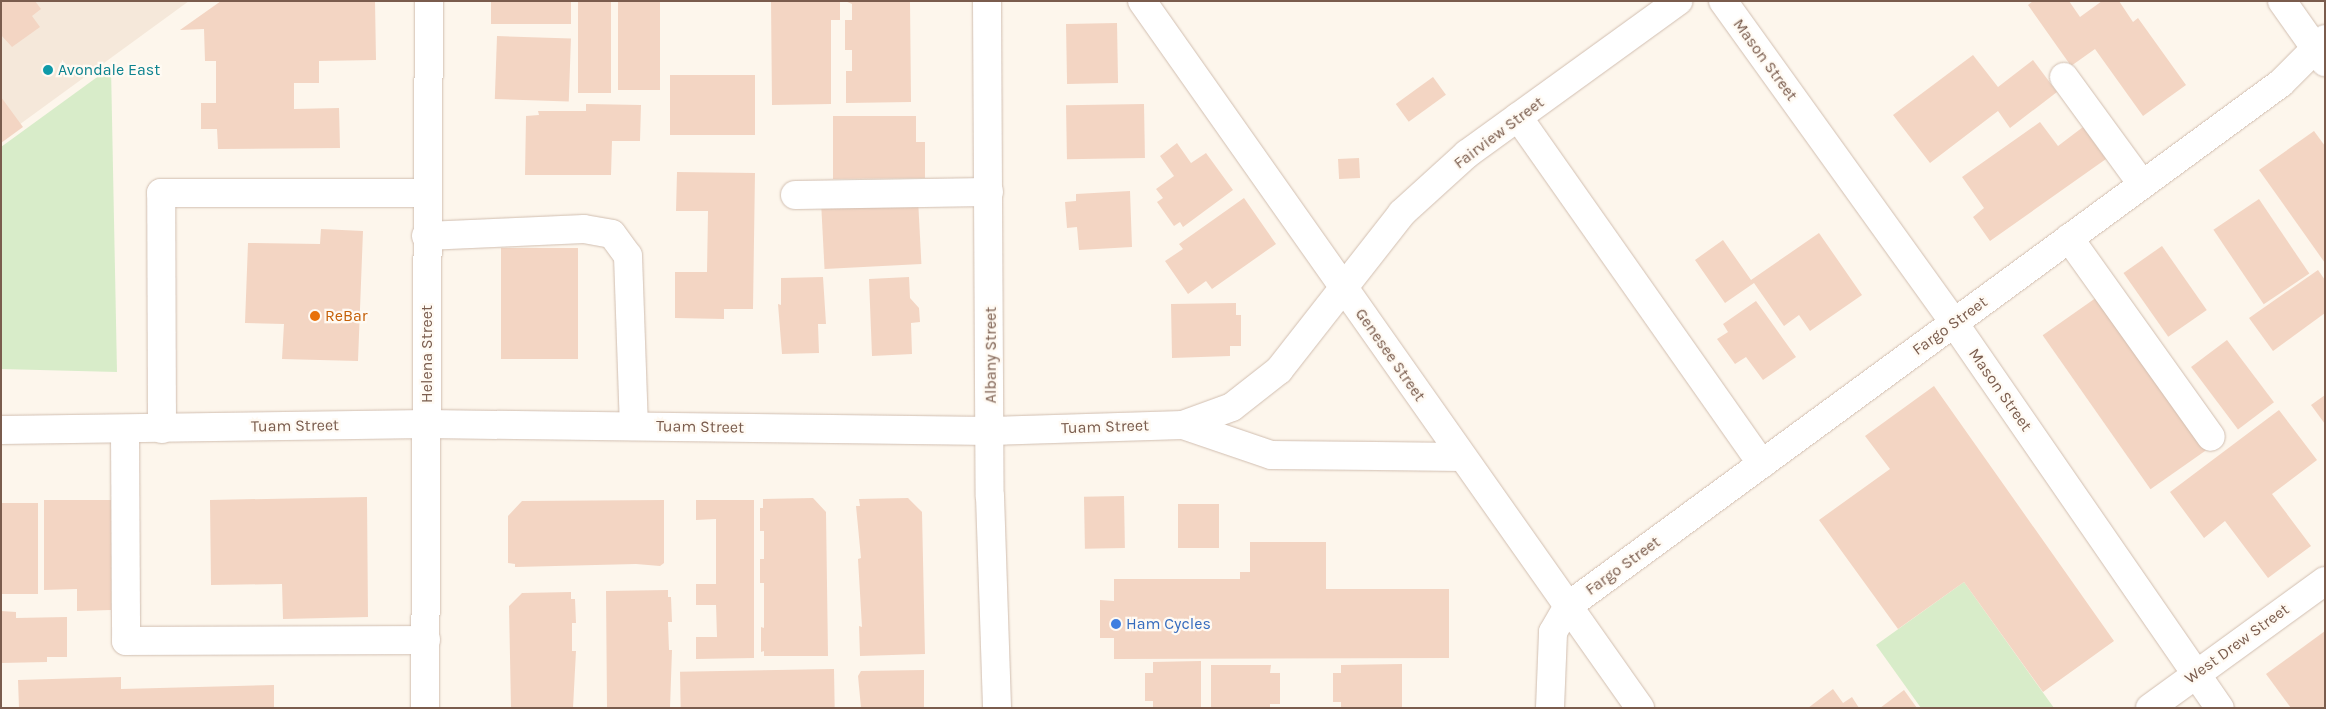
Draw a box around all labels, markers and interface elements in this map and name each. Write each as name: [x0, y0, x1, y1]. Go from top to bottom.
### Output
street label: Mason Street: [1729, 15, 1801, 105]
place label: Avondale East: [58, 60, 160, 80]
marker: Avondale East: [42, 64, 54, 76]
street label: Fairview Street: [1450, 93, 1548, 173]
street label: Fargo Street: [1909, 292, 1991, 360]
street label: Helena Street: [417, 305, 437, 403]
street label: Genesee Street: [1351, 305, 1429, 405]
place label: ReBar: [325, 306, 368, 326]
street label: Albany Street: [981, 307, 1001, 403]
marker: ReBar: [309, 310, 321, 322]
street label: Mason Street: [1964, 345, 2036, 435]
street label: Tuam Street: [251, 416, 339, 436]
street label: Tuam Street: [1061, 416, 1149, 438]
street label: Tuam Street: [656, 417, 744, 437]
street label: Fargo Street: [1582, 532, 1664, 600]
street label: West Drew Street: [2181, 600, 2293, 688]
place label: Ham Cycles: [1126, 614, 1211, 634]
marker: Ham Cycles: [1110, 618, 1122, 630]

